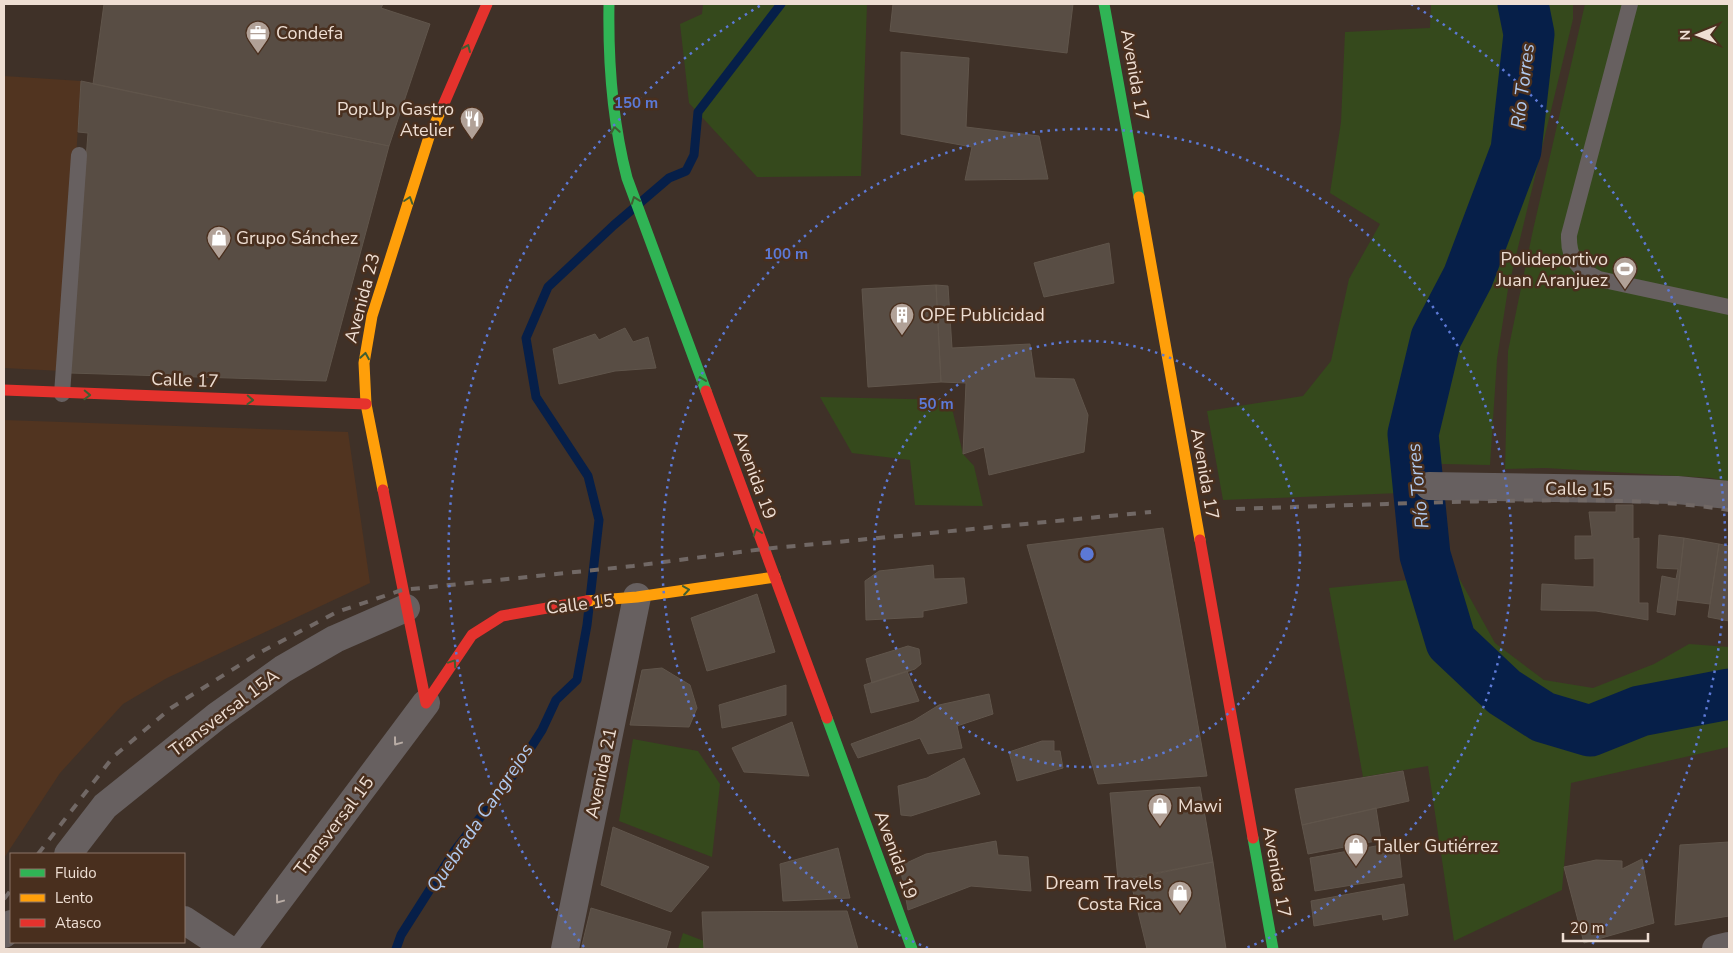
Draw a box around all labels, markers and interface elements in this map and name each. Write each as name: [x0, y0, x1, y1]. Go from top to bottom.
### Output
north arrow: [1673, 10, 1723, 60]
office icon: Condefa: [245, 20, 271, 54]
place label: Condefa: [276, 21, 343, 45]
street label: Avenida 17: [1115, 28, 1155, 122]
text: N: [1676, 30, 1695, 41]
water label: Río Torres: [1505, 42, 1541, 130]
one-way arrow: [461, 44, 472, 53]
text: 150 m: [614, 93, 658, 113]
place label: Pop.Up Gastro Atelier: [337, 97, 455, 142]
restaurant icon: Pop.Up Gastro Atelier: [459, 106, 485, 140]
one-way arrow: [611, 126, 621, 135]
one-way arrow: [404, 196, 414, 204]
one-way arrow: [631, 197, 641, 205]
shop icon: Grupo Sánchez: [206, 225, 232, 259]
place label: Grupo Sánchez: [236, 226, 358, 250]
text: 100 m: [764, 244, 808, 264]
place label: Polideportivo Juan Aranjuez: [1495, 247, 1608, 292]
street label: Avenida 23: [338, 250, 386, 346]
sports icon: Polideportivo Juan Aranjuez: [1612, 256, 1638, 290]
building icon: OPE Publicidad: [889, 302, 915, 336]
place label: OPE Publicidad: [920, 303, 1045, 327]
one-way arrow: [360, 351, 370, 360]
street label: Calle 17: [151, 367, 219, 393]
one-way arrow: [697, 376, 707, 385]
one-way arrow: [84, 389, 92, 400]
text: 50 m: [918, 394, 954, 414]
one-way arrow: [246, 395, 254, 405]
street label: Avenida 17: [1185, 427, 1225, 521]
street label: Avenida 19: [728, 428, 782, 522]
water label: Río Torres: [1401, 442, 1435, 530]
street label: Calle 15: [1545, 476, 1613, 502]
one-way arrow: [753, 528, 763, 537]
centre of rings: [1078, 545, 1096, 563]
one-way arrow: [682, 585, 690, 596]
street label: Calle 15: [545, 588, 615, 620]
one-way arrow: [447, 659, 456, 668]
street label: Transversal 15A: [164, 664, 284, 762]
street label: Avenida 21: [580, 725, 622, 821]
one-way arrow: [394, 736, 403, 746]
water label: Quebrada Cangrejos: [420, 738, 540, 898]
street label: Transversal 15: [289, 771, 379, 881]
shop icon: Mawi: [1147, 793, 1173, 827]
place label: Mawi: [1178, 794, 1222, 818]
street label: Avenida 19: [869, 808, 923, 902]
street label: Avenida 17: [1257, 825, 1297, 919]
shop icon: Taller Gutiérrez: [1343, 833, 1369, 867]
place label: Taller Gutiérrez: [1374, 834, 1498, 858]
legend: [10, 853, 185, 943]
text: Fluido: [55, 863, 97, 883]
place label: Dream Travels Costa Rica: [1045, 871, 1162, 916]
shop icon: Dream Travels Costa Rica: [1167, 880, 1193, 914]
text: Lento: [55, 888, 93, 908]
one-way arrow: [276, 894, 285, 904]
scale bar: [1563, 910, 1648, 942]
text: Atasco: [55, 913, 101, 933]
text: 20 m: [1570, 918, 1605, 938]

